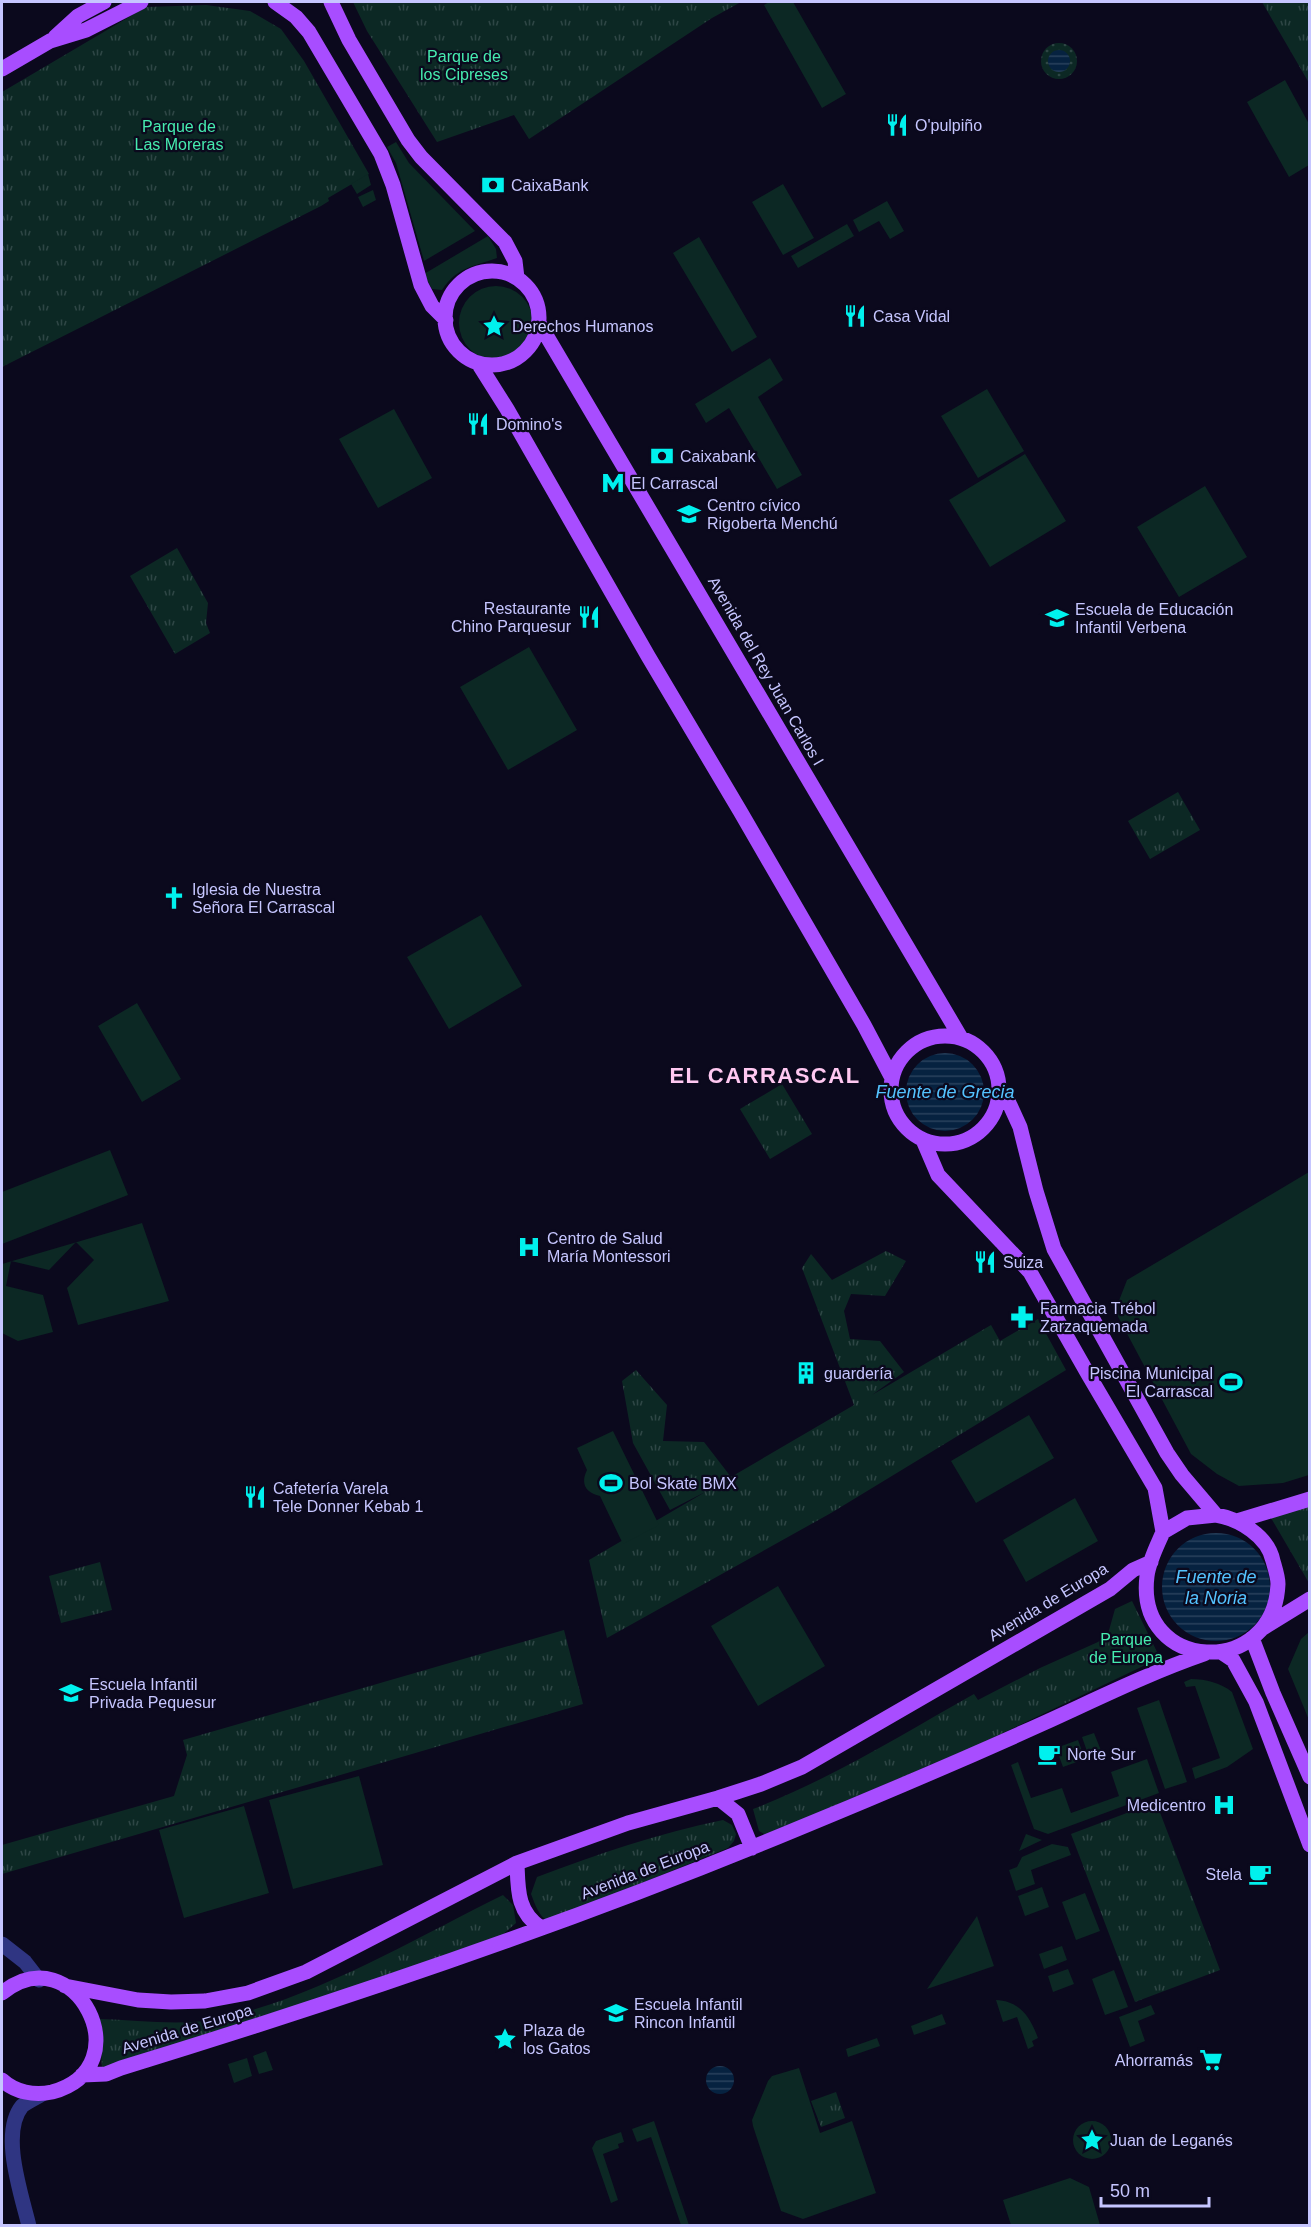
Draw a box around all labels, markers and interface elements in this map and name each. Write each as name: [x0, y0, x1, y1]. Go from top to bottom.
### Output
park label: Parque de los Cipreses: [420, 48, 508, 83]
restaurant icon: O'pulpiño: [884, 112, 910, 138]
place label: O'pulpiño: [915, 117, 982, 134]
park label: Parque de Las Moreras: [135, 118, 223, 153]
bank icon: CaixaBank: [480, 172, 506, 198]
place label: CaixaBank: [511, 177, 589, 194]
restaurant icon: Casa Vidal: [842, 303, 868, 329]
place label: Casa Vidal: [873, 308, 950, 325]
place icon: Derechos Humanos: [481, 313, 507, 339]
place label: Derechos Humanos: [512, 318, 653, 335]
restaurant icon: Domino's: [465, 411, 491, 437]
place label: Domino's: [496, 416, 562, 433]
bank icon: Caixabank: [649, 443, 675, 469]
place label: Caixabank: [680, 448, 757, 465]
metro station icon: El Carrascal: [600, 470, 626, 496]
place label: El Carrascal: [631, 475, 718, 492]
place label: Centro cívico Rigoberta Menchú: [707, 497, 838, 532]
school or university icon: Centro cívico Rigoberta Menchú: [676, 501, 702, 527]
street label: Avenida del Rey Juan Carlos I: [705, 574, 827, 768]
place label: Restaurante Chino Parquesur: [451, 600, 572, 635]
place label: Escuela de Educación Infantil Verbena: [1075, 601, 1233, 636]
restaurant icon: Restaurante Chino Parquesur: [576, 604, 602, 630]
school or university icon: Escuela de Educación Infantil Verbena: [1044, 605, 1070, 631]
place label: Iglesia de Nuestra Señora El Carrascal: [192, 881, 335, 916]
church icon: Iglesia de Nuestra Señora El Carrascal: [161, 885, 187, 911]
district label: EL CARRASCAL: [669, 1063, 861, 1088]
water label: Fuente de Grecia: [875, 1082, 1015, 1102]
place label: Centro de Salud María Montessori: [547, 1230, 671, 1265]
hospital icon: Centro de Salud María Montessori: [516, 1234, 542, 1260]
restaurant icon: Suiza: [972, 1249, 998, 1275]
place label: Suiza: [1003, 1254, 1043, 1271]
place label: Farmacia Trébol Zarzaquemada: [1040, 1300, 1156, 1335]
pharmacy icon: Farmacia Trébol Zarzaquemada: [1009, 1304, 1035, 1330]
building icon: guardería: [793, 1360, 819, 1386]
place label: guardería: [824, 1365, 893, 1382]
place label: Piscina Municipal El Carrascal: [1089, 1365, 1213, 1400]
sports icon: Piscina Municipal El Carrascal: [1218, 1369, 1244, 1395]
sports icon: Bol Skate BMX: [598, 1470, 624, 1496]
place label: Bol Skate BMX: [629, 1475, 737, 1492]
place label: Cafetería Varela Tele Donner Kebab 1: [273, 1480, 423, 1515]
restaurant icon: Cafetería Varela Tele Donner Kebab 1: [242, 1484, 268, 1510]
street label: Avenida de Europa: [985, 1560, 1111, 1644]
water label: Fuente de la Noria: [1175, 1567, 1257, 1608]
park label: Parque de Europa: [1089, 1631, 1163, 1666]
place label: Escuela Infantil Privada Pequesur: [89, 1676, 217, 1711]
school or university icon: Escuela Infantil Privada Pequesur: [58, 1680, 84, 1706]
cafe icon: Norte Sur: [1036, 1741, 1062, 1767]
place label: Norte Sur: [1067, 1746, 1136, 1763]
hospital icon: Medicentro: [1211, 1792, 1237, 1818]
place label: Medicentro: [1127, 1797, 1206, 1814]
street label: Avenida de Europa: [579, 1838, 712, 1902]
cafe icon: Stela: [1247, 1861, 1273, 1887]
place label: Stela: [1206, 1866, 1242, 1883]
place label: Escuela Infantil Rincon Infantil: [634, 1996, 743, 2031]
school or university icon: Escuela Infantil Rincon Infantil: [603, 2000, 629, 2026]
street label: Avenida de Europa: [120, 2001, 255, 2057]
place label: Plaza de los Gatos: [523, 2022, 591, 2057]
place icon: Plaza de los Gatos: [492, 2026, 518, 2052]
supermarket icon: Ahorramás: [1198, 2047, 1224, 2073]
place label: Ahorramás: [1115, 2052, 1193, 2069]
place icon: Juan de Leganés: [1079, 2127, 1105, 2153]
place label: Juan de Leganés: [1110, 2132, 1233, 2149]
scale bar: [1101, 2170, 1209, 2208]
text: 50 m: [1110, 2181, 1150, 2201]

